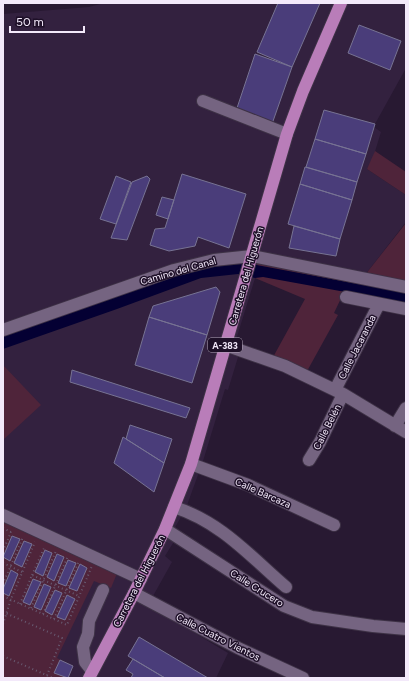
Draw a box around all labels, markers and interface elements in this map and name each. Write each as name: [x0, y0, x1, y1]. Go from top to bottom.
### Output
scale bar: [10, 8, 84, 34]
text: 50 m: [16, 15, 44, 29]
street label: Carretera del Higuerón: [226, 225, 266, 327]
street label: Camino del Canal: [139, 254, 217, 288]
street label: Calle Jacaranda: [335, 313, 379, 381]
road number: A-383: [208, 338, 242, 352]
street label: Calle Belén: [310, 402, 344, 452]
street label: Calle Barcaza: [233, 475, 293, 511]
street label: Carretera del Higuerón: [110, 532, 168, 629]
street label: Calle Crucero: [228, 566, 286, 610]
street label: Calle Cuatro Vientos: [174, 610, 262, 664]

